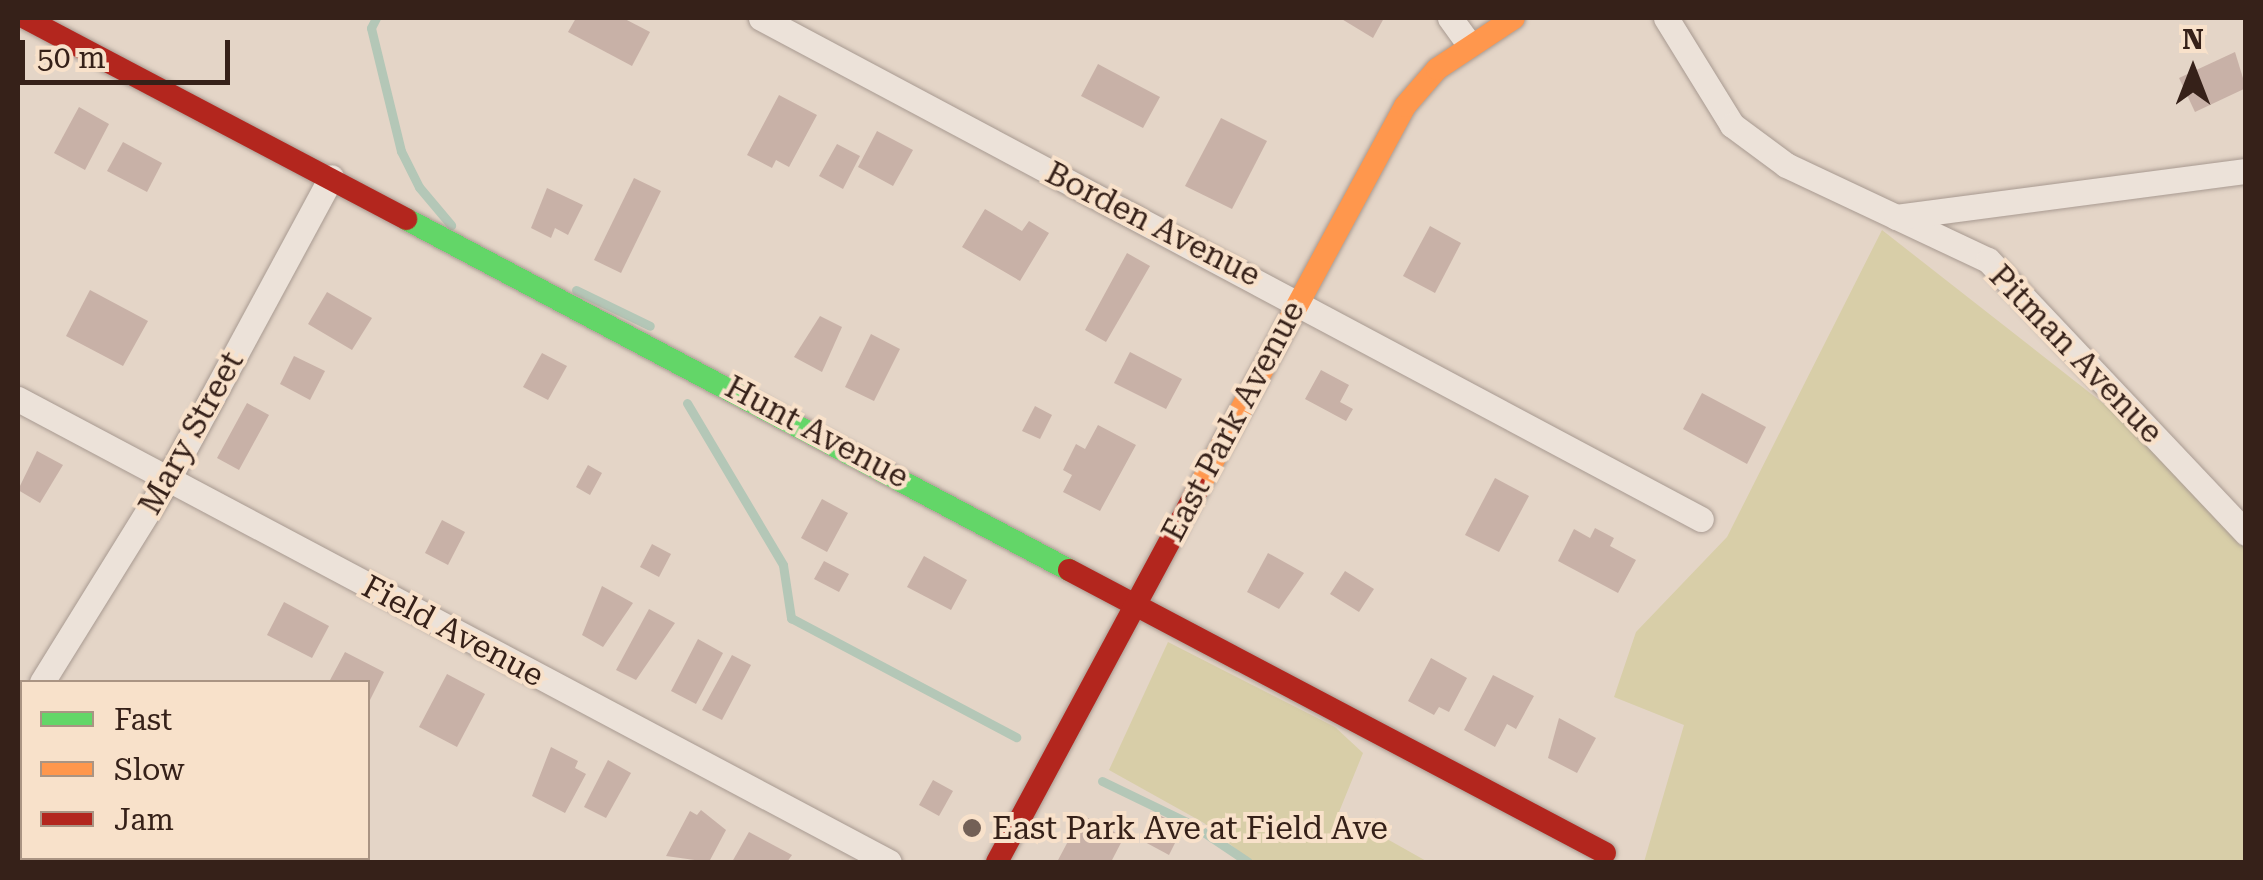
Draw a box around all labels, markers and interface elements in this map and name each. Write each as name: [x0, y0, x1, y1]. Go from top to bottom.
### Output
scale bar: [25, 20, 235, 82]
north arrow: [2143, 20, 2243, 120]
text: N: [2182, 23, 2204, 56]
text: 50 m: [37, 40, 106, 75]
street label: Borden Avenue: [1039, 153, 1267, 295]
street label: Pitman Avenue: [1981, 257, 2171, 451]
street label: East Park Avenue: [1153, 294, 1313, 548]
street label: Mary Street: [131, 345, 251, 521]
street label: Hunt Avenue: [719, 368, 915, 496]
street label: Field Avenue: [356, 567, 550, 695]
legend: [20, 680, 370, 860]
text: Fast: [114, 702, 172, 737]
text: Slow: [114, 752, 185, 787]
text: Jam: [114, 802, 174, 837]
place label: East Park Ave at Field Ave: [992, 809, 1388, 847]
marker: East Park Ave at Field Ave: [961, 817, 983, 839]

